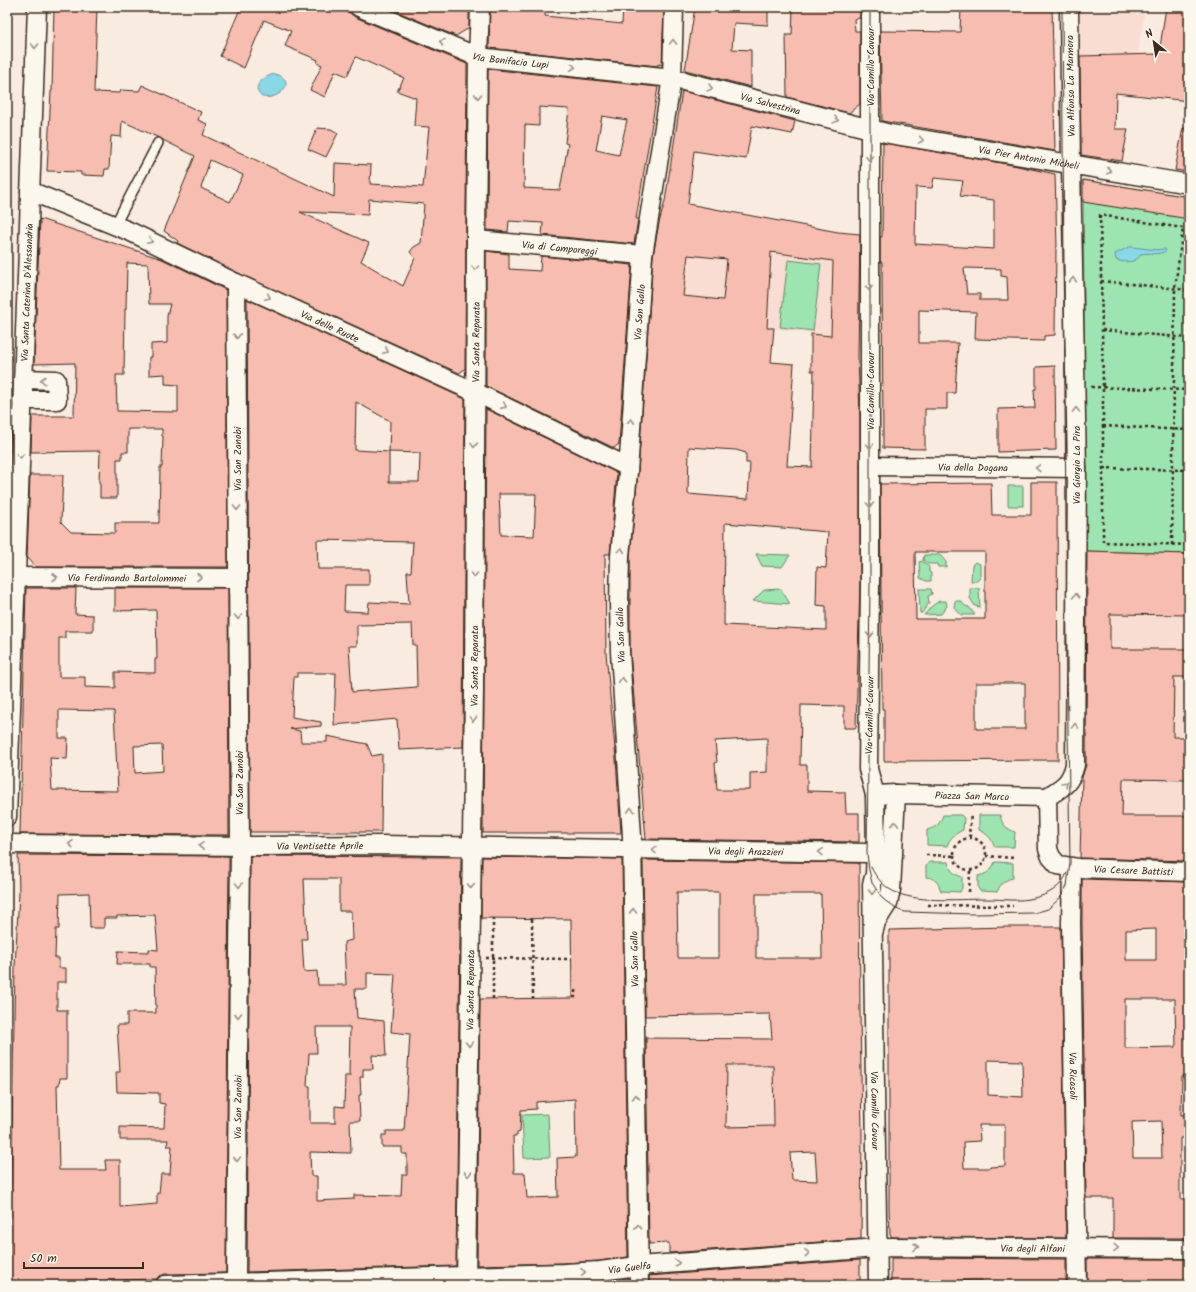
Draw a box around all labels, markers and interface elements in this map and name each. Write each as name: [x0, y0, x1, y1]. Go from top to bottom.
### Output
north arrow: [1134, 22, 1174, 62]
text: N: [1142, 25, 1157, 44]
street label: Via Camillo Cavour: [863, 27, 879, 106]
street label: Via Alfonso La Marmora: [1062, 35, 1080, 137]
one-way arrow: [439, 39, 447, 47]
one-way arrow: [669, 39, 677, 45]
one-way arrow: [31, 43, 39, 49]
street label: Via Bonifacio Lupi: [470, 49, 550, 74]
one-way arrow: [570, 63, 576, 72]
one-way arrow: [706, 83, 713, 91]
street label: Via Salvestrina: [739, 89, 802, 120]
one-way arrow: [474, 93, 482, 99]
one-way arrow: [832, 116, 839, 124]
one-way arrow: [918, 135, 924, 143]
street label: Via Pier Antonio Micheli: [977, 142, 1081, 175]
one-way arrow: [865, 155, 873, 161]
one-way arrow: [1106, 166, 1113, 175]
street label: Via Santa Caterina D'Alessandria: [17, 223, 38, 362]
one-way arrow: [146, 236, 154, 244]
street label: Via di Camporeggi: [521, 237, 599, 260]
one-way arrow: [471, 265, 479, 271]
one-way arrow: [1069, 277, 1077, 283]
street label: Via San Gallo: [630, 283, 650, 341]
one-way arrow: [865, 285, 874, 291]
one-way arrow: [263, 292, 271, 300]
street label: Via Santa Reparata: [468, 301, 485, 383]
street label: Via delle Ruote: [298, 306, 362, 347]
one-way arrow: [233, 333, 241, 339]
one-way arrow: [381, 346, 389, 354]
street label: Via Camillo Cavour: [863, 351, 879, 430]
one-way arrow: [40, 376, 46, 384]
one-way arrow: [499, 401, 507, 409]
one-way arrow: [1071, 407, 1080, 413]
one-way arrow: [627, 418, 636, 424]
street label: Via San Zanobi: [230, 426, 246, 491]
street label: Via Giorgio La Pira: [1069, 426, 1085, 504]
one-way arrow: [470, 442, 478, 448]
one-way arrow: [866, 443, 874, 449]
one-way arrow: [16, 453, 24, 459]
street label: Via della Dogana: [938, 460, 1008, 476]
one-way arrow: [1035, 464, 1041, 472]
one-way arrow: [866, 502, 874, 508]
one-way arrow: [233, 505, 241, 511]
one-way arrow: [616, 547, 625, 553]
street label: Via Ferdinando Bartolommei: [68, 570, 187, 587]
one-way arrow: [470, 572, 478, 578]
one-way arrow: [52, 573, 58, 581]
one-way arrow: [196, 573, 202, 581]
one-way arrow: [1072, 593, 1080, 599]
street label: Via San Gallo: [612, 606, 630, 663]
one-way arrow: [234, 614, 242, 620]
street label: Via Santa Reparata: [467, 625, 483, 707]
one-way arrow: [866, 632, 874, 638]
street label: Via Camillo Cavour: [861, 675, 879, 754]
one-way arrow: [618, 677, 627, 683]
one-way arrow: [469, 716, 477, 722]
one-way arrow: [1071, 723, 1079, 729]
street label: Via San Zanobi: [232, 750, 248, 815]
one-way arrow: [1060, 781, 1068, 789]
street label: Piazza San Marco: [935, 788, 1010, 805]
one-way arrow: [626, 807, 635, 813]
one-way arrow: [890, 821, 899, 827]
street label: Via Ventisette Aprile: [277, 838, 364, 855]
one-way arrow: [68, 840, 74, 848]
one-way arrow: [198, 841, 204, 850]
street label: Via degli Arazzieri: [708, 843, 784, 861]
one-way arrow: [651, 846, 657, 854]
one-way arrow: [818, 848, 824, 856]
street label: Via Cesare Battisti: [1094, 862, 1174, 880]
one-way arrow: [235, 882, 243, 888]
one-way arrow: [467, 883, 475, 889]
one-way arrow: [868, 889, 876, 895]
one-way arrow: [629, 908, 637, 914]
street label: Via San Gallo: [627, 930, 643, 987]
street label: Via Santa Reparata: [462, 949, 480, 1031]
one-way arrow: [234, 1012, 242, 1018]
one-way arrow: [465, 1041, 473, 1047]
street label: Via Ricasoli: [1064, 1052, 1081, 1100]
street label: Via Camillo Cavour: [866, 1071, 883, 1151]
street label: Via San Zanobi: [230, 1074, 247, 1139]
one-way arrow: [632, 1094, 640, 1100]
one-way arrow: [233, 1156, 241, 1162]
one-way arrow: [464, 1171, 472, 1177]
one-way arrow: [634, 1224, 642, 1230]
street label: Via degli Alfani: [1001, 1241, 1066, 1257]
one-way arrow: [913, 1243, 919, 1251]
scale bar: [24, 1244, 143, 1270]
one-way arrow: [1113, 1244, 1119, 1252]
text: 50 m: [30, 1249, 57, 1268]
one-way arrow: [804, 1249, 810, 1258]
street label: Via Guelfa: [607, 1258, 652, 1279]
one-way arrow: [674, 1259, 680, 1268]
one-way arrow: [580, 1268, 586, 1276]

